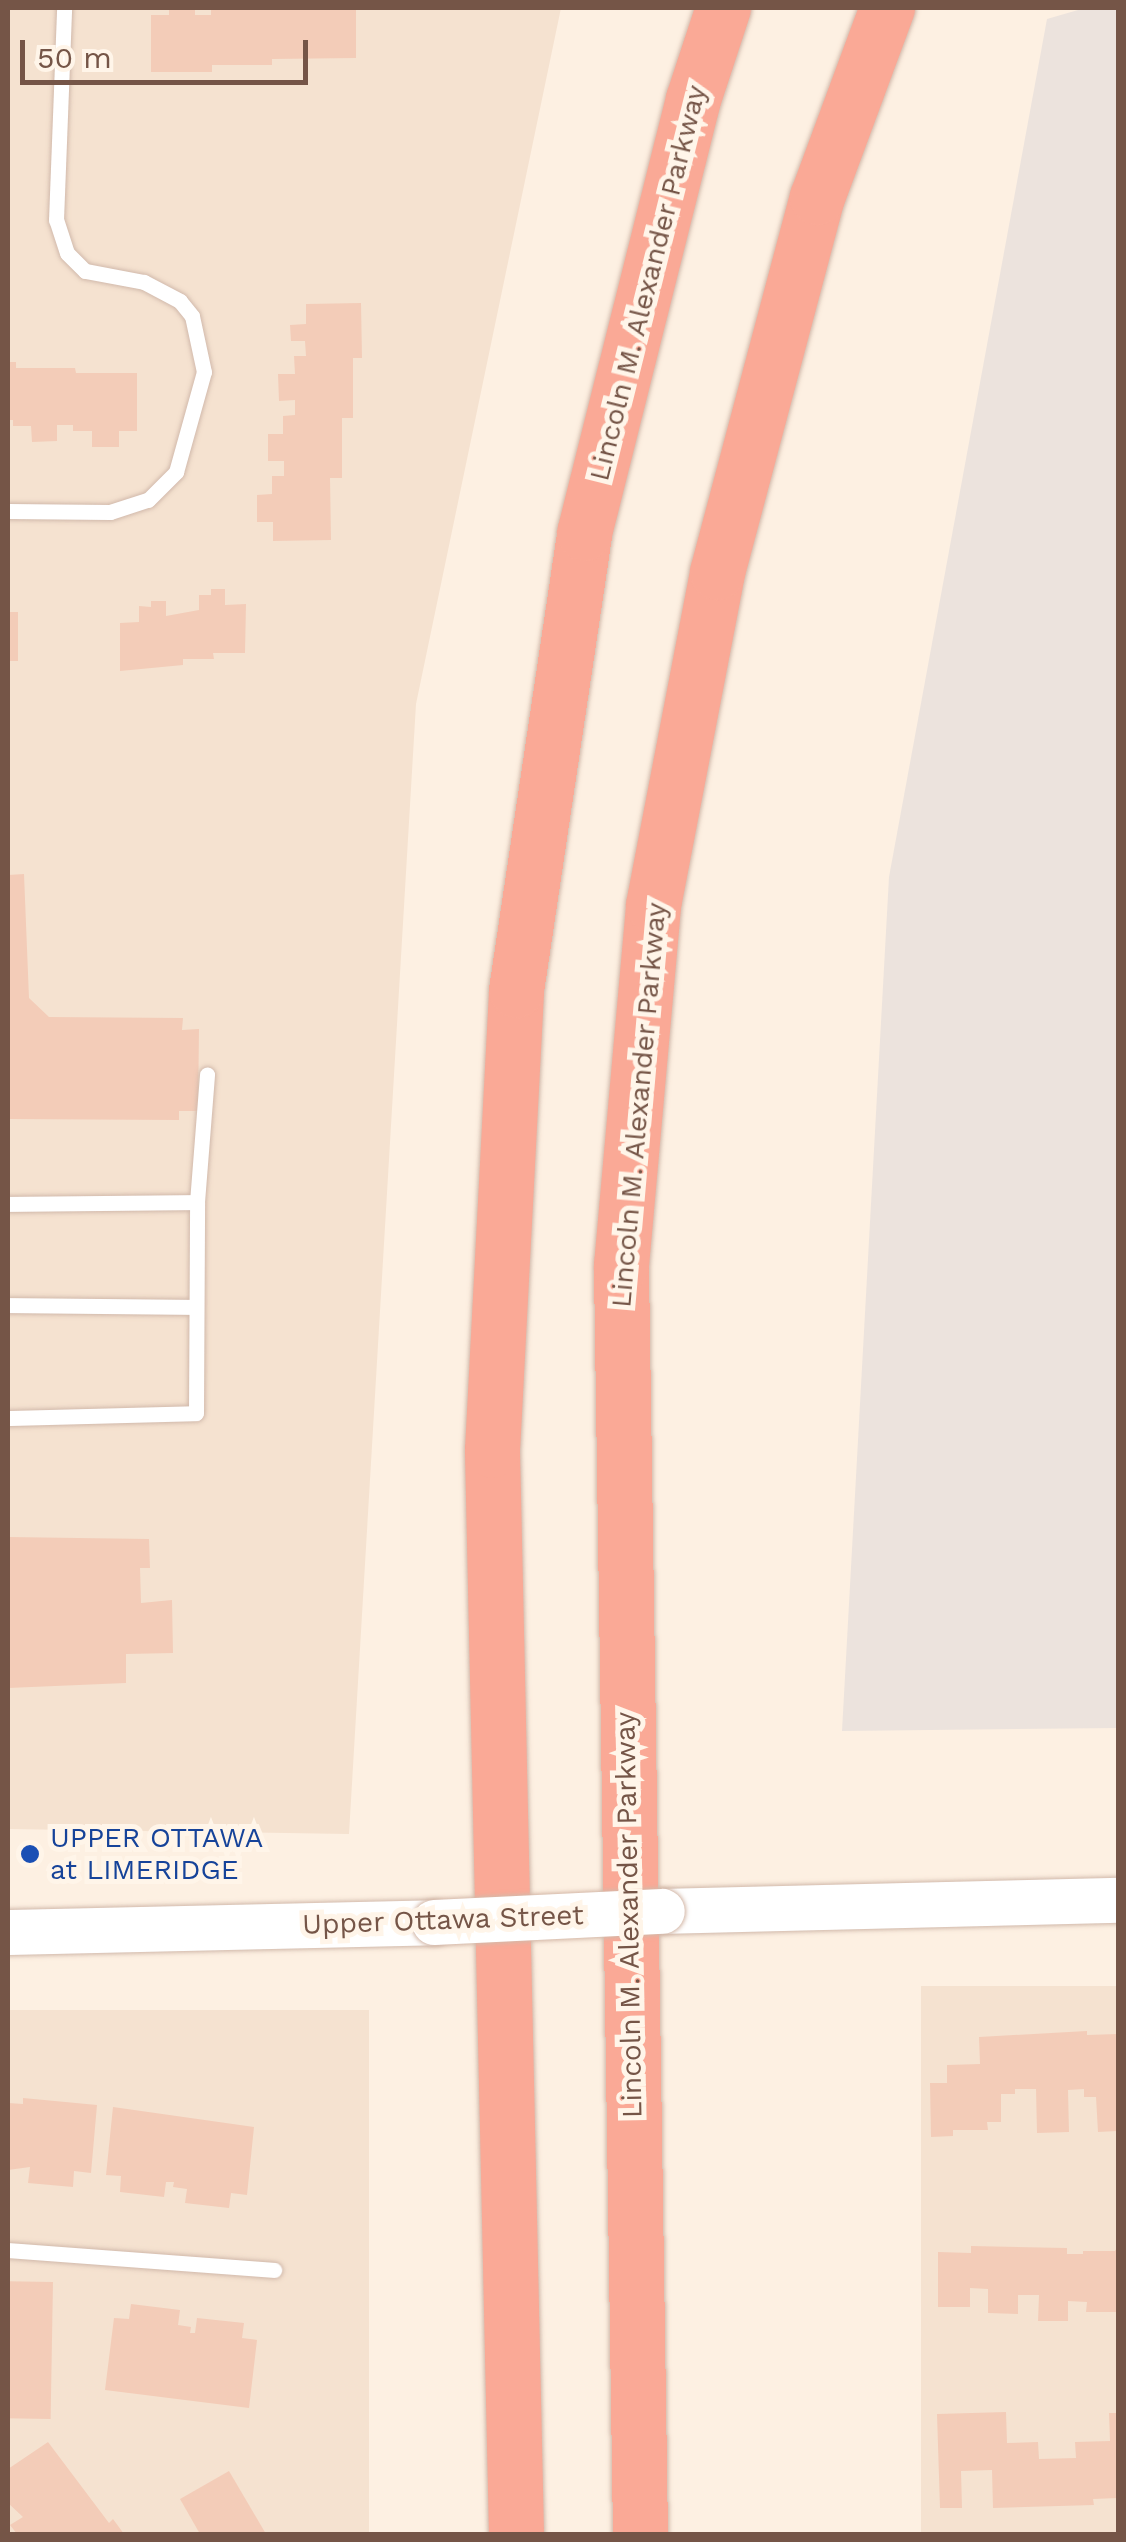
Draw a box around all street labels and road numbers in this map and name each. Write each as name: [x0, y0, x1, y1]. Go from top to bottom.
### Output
street label: Lincoln M. Alexander Parkway: [582, 81, 714, 485]
street label: Lincoln M. Alexander Parkway: [604, 900, 674, 1310]
street label: Lincoln M. Alexander Parkway: [609, 1711, 649, 2119]
street label: Upper Ottawa Street: [301, 1898, 585, 1942]

